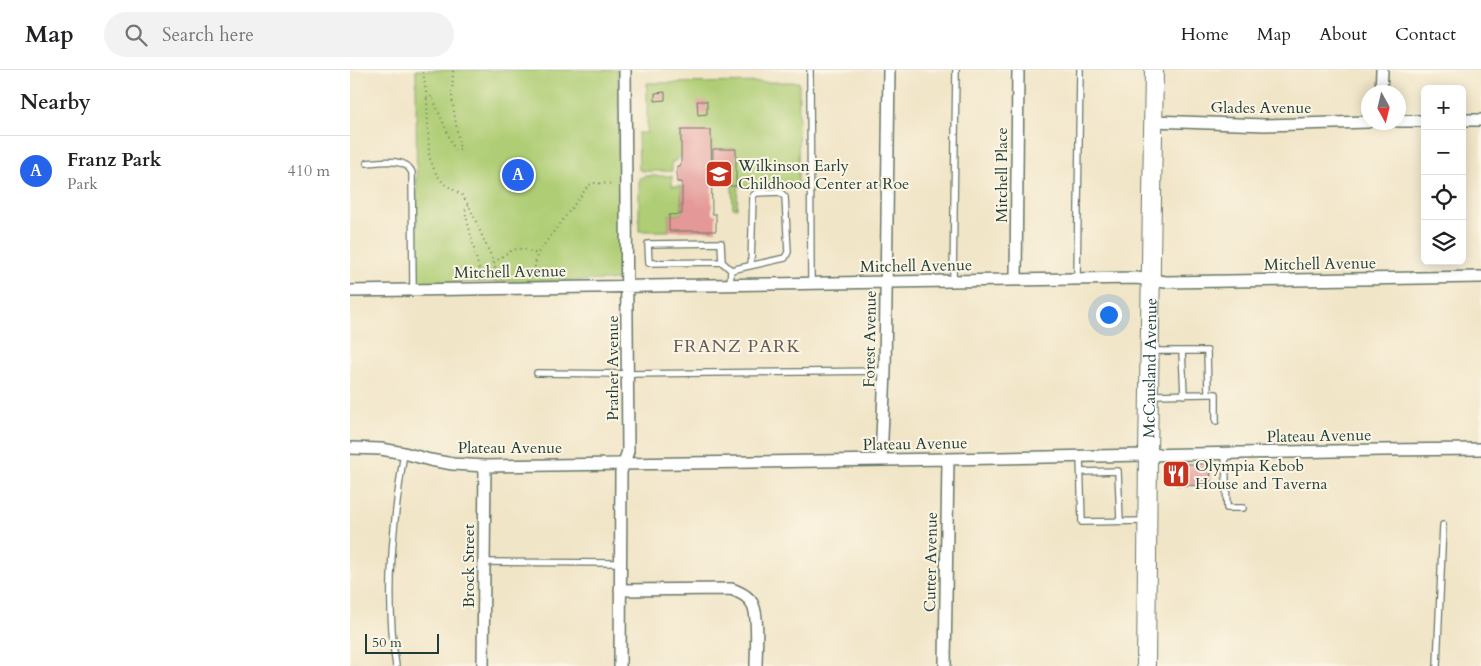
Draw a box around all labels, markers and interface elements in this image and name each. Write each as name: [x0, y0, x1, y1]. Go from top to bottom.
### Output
search box: [104, 12, 454, 57]
text: Map: [25, 18, 74, 51]
icon: search: [122, 21, 150, 49]
text: Search here: [162, 22, 254, 48]
text: Home: [1181, 22, 1229, 47]
text: Map: [1257, 22, 1291, 47]
text: About: [1319, 22, 1367, 47]
text: Contact: [1395, 22, 1456, 47]
north arrow: [1361, 85, 1406, 130]
map controls: [1421, 85, 1466, 265]
button: +: [1421, 85, 1466, 130]
text: Nearby: [20, 88, 91, 117]
street label: Glades Avenue: [1211, 97, 1311, 119]
street label: Mitchell Place: [991, 127, 1013, 223]
button: −: [1421, 130, 1466, 175]
text: Franz Park: [67, 147, 162, 173]
place label: Wilkinson Early Childhood Center at Roe: [737, 155, 909, 195]
pin: A: [502, 156, 534, 194]
school or university icon: Wilkinson Early Childhood Center at Roe: [704, 159, 734, 189]
text: A: [30, 160, 42, 182]
text: 410 m: [288, 160, 330, 182]
text: Park: [67, 173, 98, 195]
button: locate: [1421, 175, 1466, 220]
button: layers: [1421, 220, 1466, 265]
street label: Mitchell Avenue: [1264, 252, 1376, 276]
street label: Mitchell Avenue: [860, 254, 972, 278]
street label: Mitchell Avenue: [454, 260, 566, 284]
street label: Forest Avenue: [858, 290, 882, 388]
street label: McCausland Avenue: [1138, 298, 1162, 438]
your location: [1096, 302, 1122, 328]
street label: Prather Avenue: [602, 315, 624, 421]
district label: FRANZ PARK: [673, 334, 801, 359]
street label: Plateau Avenue: [1267, 424, 1372, 448]
street label: Plateau Avenue: [863, 432, 968, 456]
street label: Plateau Avenue: [458, 437, 562, 459]
place label: Olympia Kebob House and Taverna: [1195, 455, 1327, 495]
restaurant icon: Olympia Kebob House and Taverna: [1161, 459, 1191, 489]
street label: Cutter Avenue: [919, 512, 943, 612]
street label: Brock Street: [458, 524, 480, 608]
scale bar: [365, 631, 439, 654]
text: 50 m: [372, 633, 402, 652]

